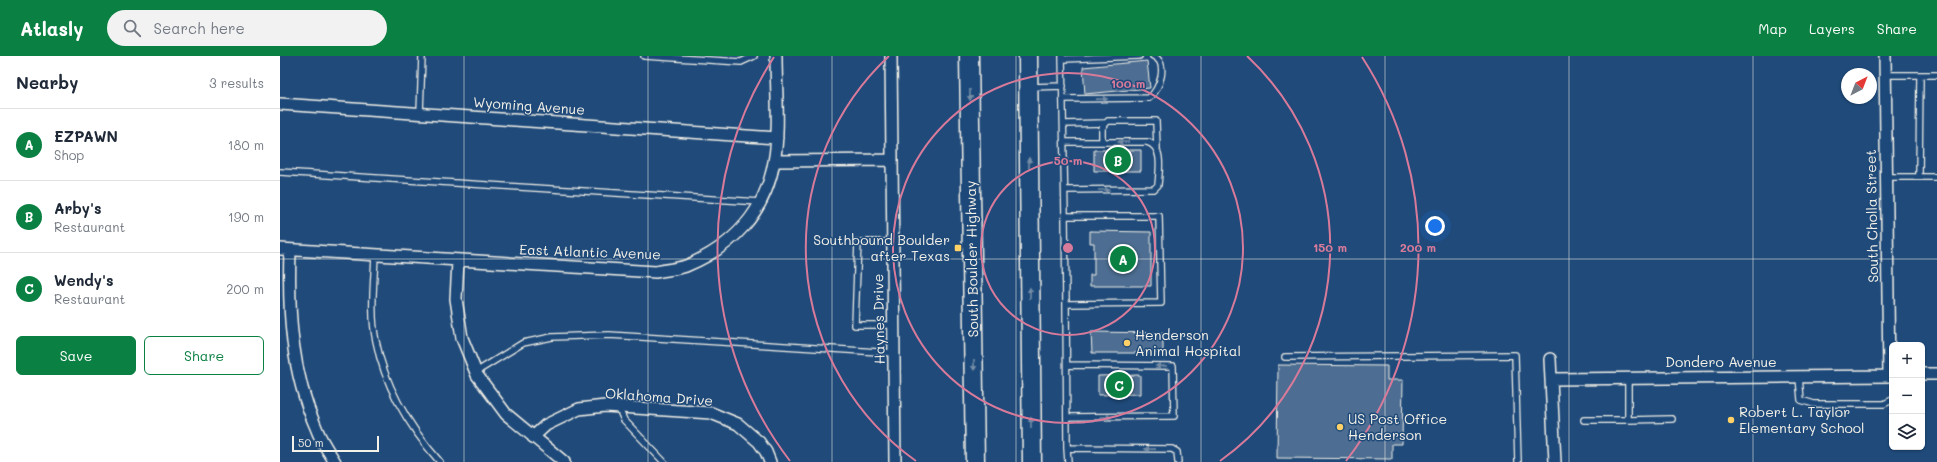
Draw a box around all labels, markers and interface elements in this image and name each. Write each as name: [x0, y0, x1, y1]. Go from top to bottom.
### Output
search box: [107, 10, 387, 46]
text: Atlasly: [20, 16, 83, 41]
icon: search: [121, 17, 143, 39]
text: Search here: [153, 18, 245, 38]
text: Map: [1758, 19, 1787, 38]
text: Layers: [1809, 19, 1855, 38]
text: Share: [1877, 19, 1917, 38]
north arrow: [1841, 68, 1877, 104]
text: Nearby: [16, 71, 78, 93]
text: 3 results: [209, 74, 264, 91]
text: 100 m: [1111, 75, 1145, 91]
one-way arrow: [967, 89, 973, 102]
street label: Wyoming Avenue: [472, 92, 586, 119]
one-way arrow: [1096, 95, 1108, 102]
text: EZPAWN: [54, 126, 118, 146]
text: A: [24, 136, 34, 153]
text: 180 m: [228, 136, 264, 153]
one-way arrow: [1116, 139, 1129, 145]
pin: B: [1105, 145, 1131, 175]
text: Shop: [54, 146, 84, 163]
street label: South Cholla Street: [1861, 149, 1882, 283]
text: 50 m: [1054, 152, 1082, 168]
one-way arrow: [1026, 156, 1032, 169]
street label: South Boulder Highway: [961, 180, 982, 338]
one-way arrow: [1098, 187, 1111, 193]
text: Arby's: [54, 198, 102, 218]
text: B: [25, 208, 33, 225]
text: 190 m: [228, 208, 264, 225]
your location: [1425, 216, 1445, 236]
text: Restaurant: [54, 218, 125, 235]
place label: Southbound Boulder after Texas: [813, 230, 950, 265]
text: 150 m: [1313, 239, 1347, 255]
text: 200 m: [1400, 239, 1436, 255]
street label: East Atlantic Avenue: [519, 240, 661, 263]
centre of rings: [1061, 241, 1075, 255]
marker: Southbound Boulder after Texas: [953, 243, 963, 253]
pin: A: [1110, 244, 1136, 274]
text: Wendy's: [54, 270, 114, 290]
street label: Haynes Drive: [868, 273, 889, 365]
text: C: [24, 280, 34, 297]
text: 200 m: [226, 280, 264, 297]
one-way arrow: [1027, 286, 1033, 299]
text: Restaurant: [54, 290, 125, 307]
place label: Henderson Animal Hospital: [1135, 325, 1241, 360]
button: Save: [16, 336, 136, 375]
button: Share: [144, 336, 264, 375]
marker: Henderson Animal Hospital: [1122, 338, 1132, 348]
map controls: [1889, 342, 1925, 450]
button: +: [1889, 342, 1925, 378]
street label: Dondero Avenue: [1665, 352, 1777, 371]
one-way arrow: [970, 359, 977, 371]
one-way arrow: [1154, 363, 1167, 369]
pin: C: [1106, 370, 1132, 400]
button: −: [1889, 378, 1925, 414]
street label: Oklahoma Drive: [604, 383, 714, 410]
place label: Robert L. Taylor Elementary School: [1739, 402, 1865, 437]
place label: US Post Office Henderson: [1348, 409, 1447, 444]
one-way arrow: [1100, 414, 1113, 420]
button: layers: [1889, 414, 1925, 450]
marker: Robert L. Taylor Elementary School: [1726, 415, 1736, 425]
one-way arrow: [1028, 416, 1034, 429]
marker: US Post Office Henderson: [1335, 422, 1345, 432]
scale bar: [292, 434, 379, 453]
text: 50 m: [298, 435, 324, 450]
one-way arrow: [1144, 445, 1156, 452]

